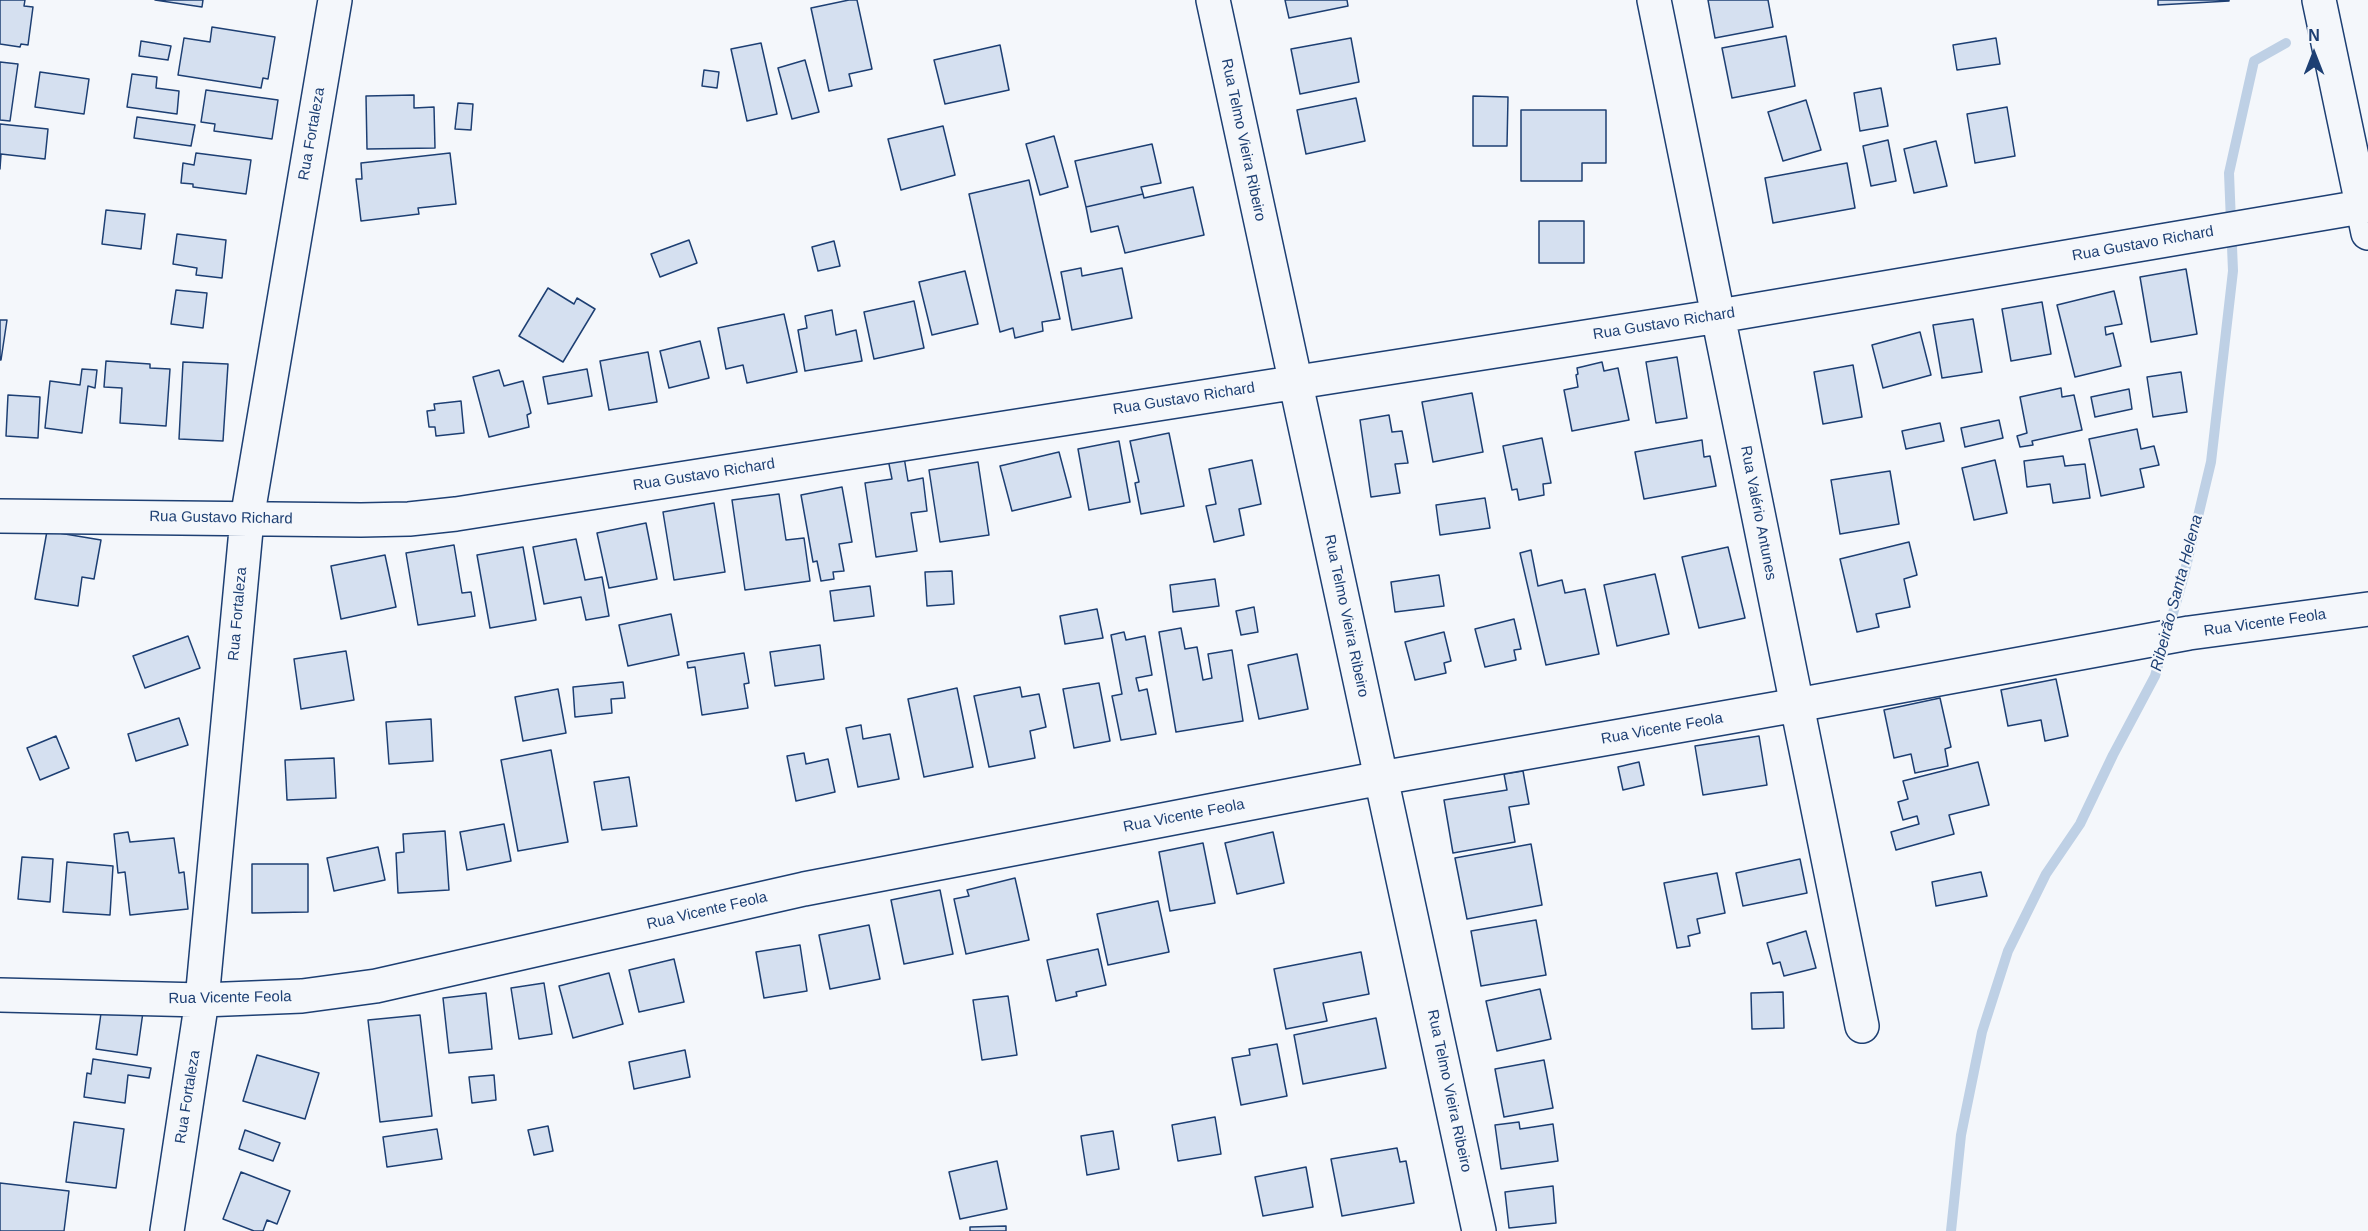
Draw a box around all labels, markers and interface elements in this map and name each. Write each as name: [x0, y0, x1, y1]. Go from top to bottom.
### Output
north arrow: [2284, 24, 2344, 84]
text: N: [2308, 27, 2320, 44]
street label: Rua Telmo Vieira Ribeiro: [1217, 57, 1269, 223]
street label: Rua Fortaleza: [295, 86, 329, 182]
street label: Rua Gustavo Richard: [2071, 223, 2215, 265]
street label: Rua Gustavo Richard: [1592, 304, 1736, 344]
street label: Rua Gustavo Richard: [1112, 379, 1256, 419]
street label: Rua Valério Antunes: [1736, 444, 1780, 582]
street label: Rua Gustavo Richard: [632, 455, 776, 495]
street label: Rua Gustavo Richard: [149, 508, 293, 528]
water label: Ribeirão Santa Helena: [2147, 513, 2207, 673]
street label: Rua Telmo Vieira Ribeiro: [1320, 533, 1372, 699]
street label: Rua Fortaleza: [225, 566, 251, 662]
street label: Rua Vicente Feola: [2203, 606, 2327, 640]
street label: Rua Vicente Feola: [1600, 709, 1724, 749]
street label: Rua Vicente Feola: [1122, 795, 1246, 837]
street label: Rua Vicente Feola: [645, 888, 769, 934]
street label: Rua Vicente Feola: [168, 988, 292, 1008]
street label: Rua Telmo Vieira Ribeiro: [1423, 1008, 1475, 1174]
street label: Rua Fortaleza: [172, 1049, 204, 1145]

